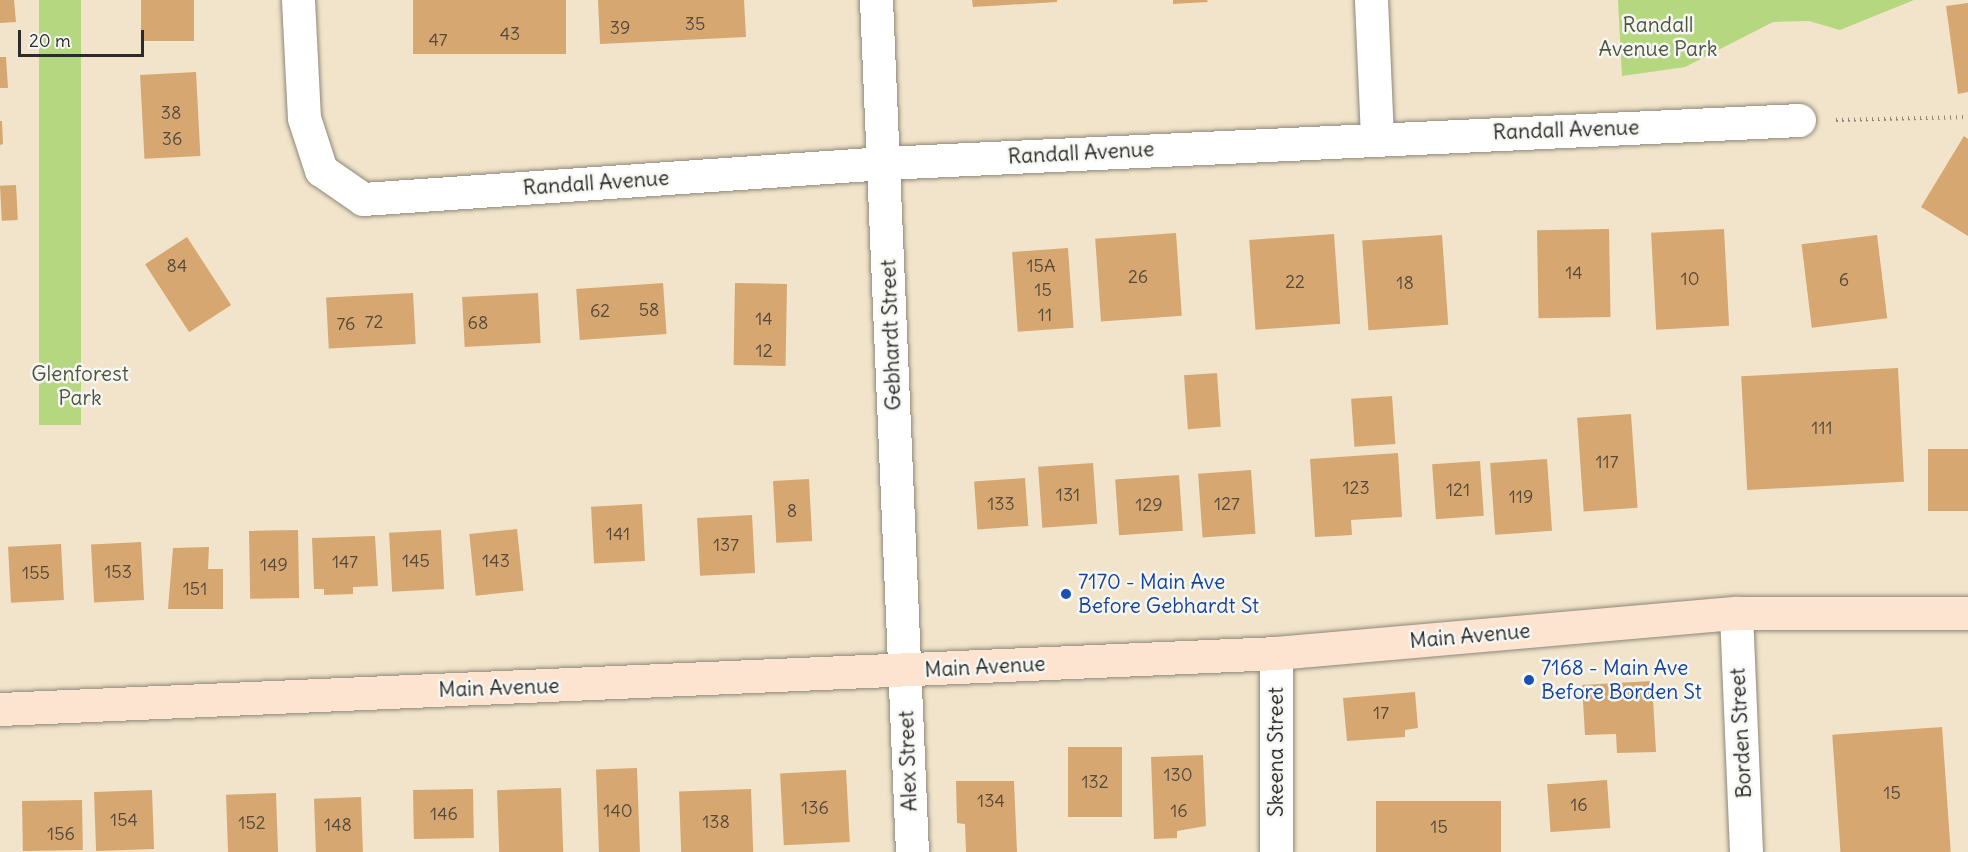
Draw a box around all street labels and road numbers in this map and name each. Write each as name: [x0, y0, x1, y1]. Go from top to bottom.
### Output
street label: Randall Avenue: [1492, 115, 1640, 145]
street label: Randall Avenue: [1007, 137, 1155, 169]
street label: Randall Avenue: [522, 165, 670, 201]
street label: Gebhardt Street: [876, 259, 906, 411]
street label: Main Avenue: [1409, 618, 1531, 654]
street label: Main Avenue: [924, 651, 1046, 683]
street label: Borden Street: [1725, 667, 1757, 799]
street label: Main Avenue: [438, 673, 560, 703]
street label: Skeena Street: [1263, 687, 1289, 817]
street label: Alex Street: [894, 710, 922, 812]

